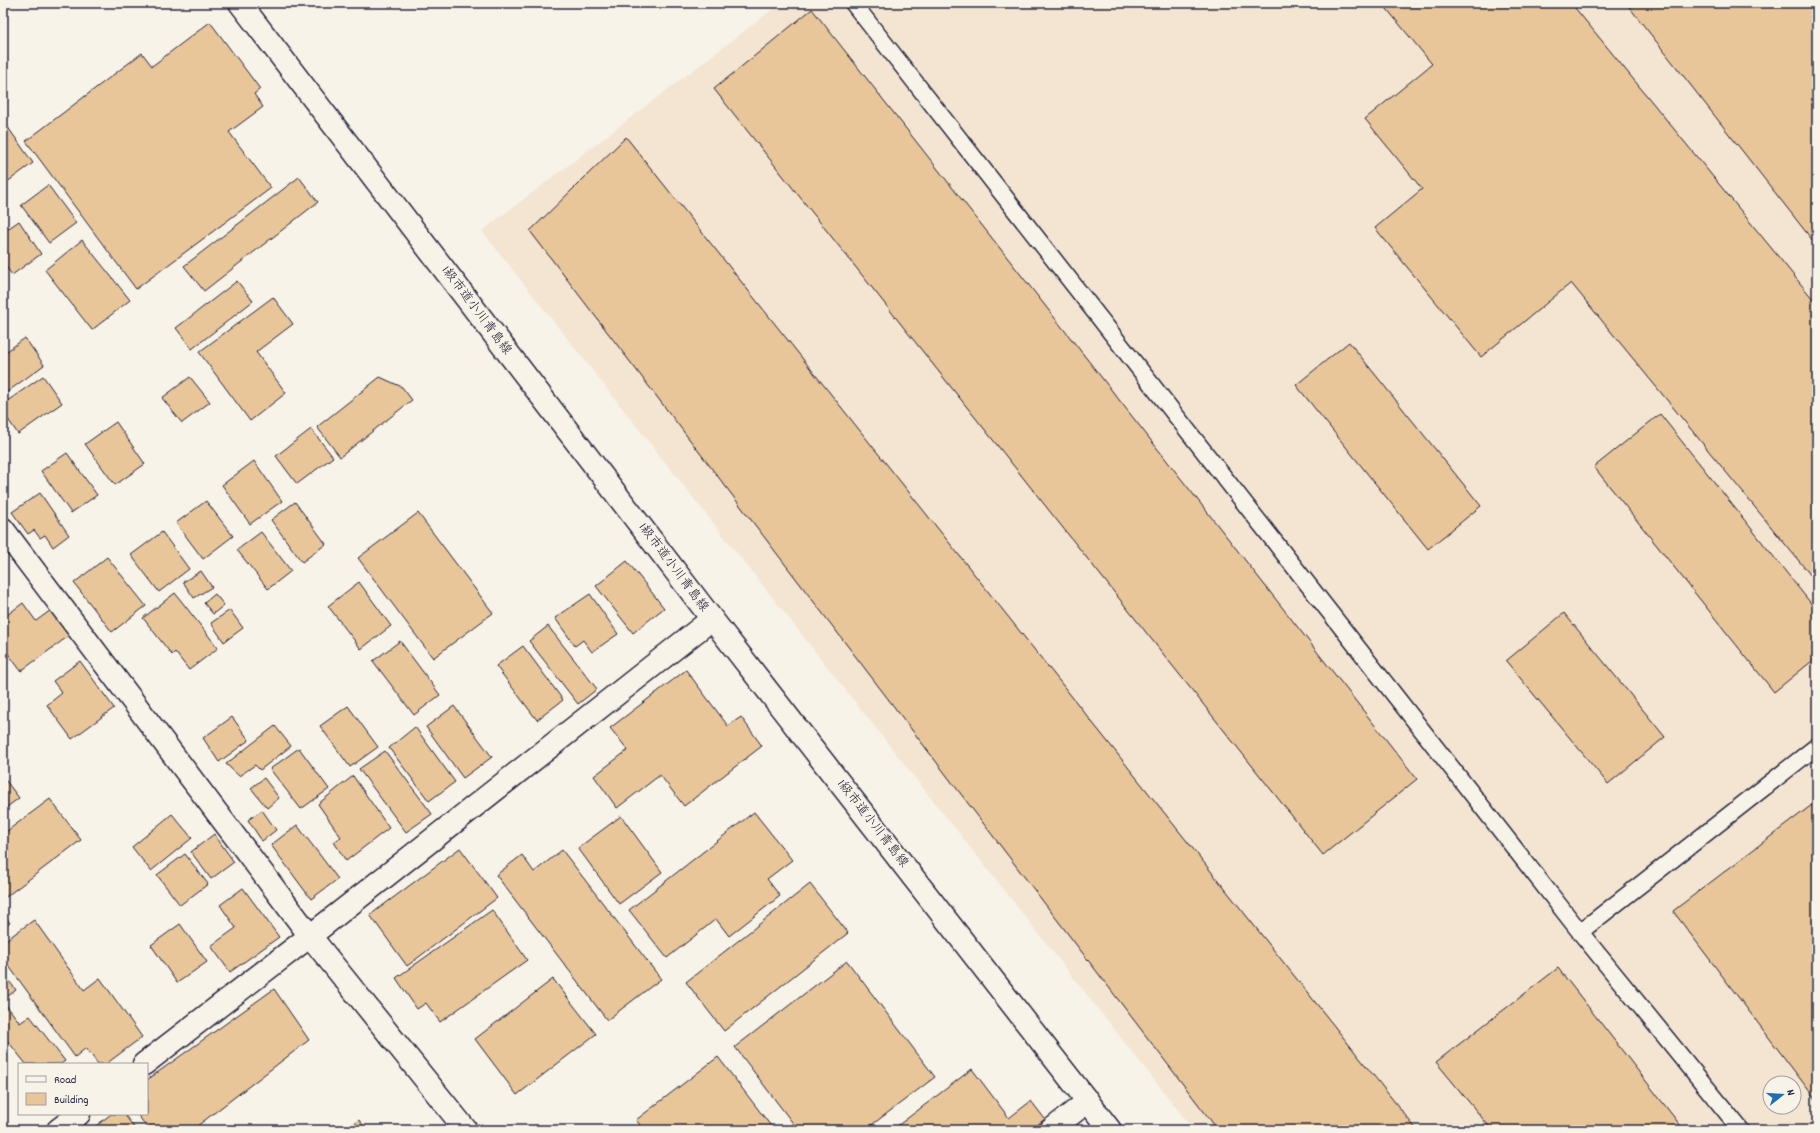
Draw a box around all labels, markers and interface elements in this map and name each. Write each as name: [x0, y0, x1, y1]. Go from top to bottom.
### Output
street label: 1級市道小川青島線: [436, 263, 516, 360]
street label: 1級市道小川青島線: [633, 520, 713, 617]
street label: 1級市道小川青島線: [832, 776, 913, 873]
legend: [18, 1063, 148, 1115]
text: Road: [54, 1072, 76, 1089]
north arrow: [1762, 1075, 1802, 1115]
text: N: [1781, 1088, 1798, 1098]
text: Building: [54, 1092, 89, 1109]

